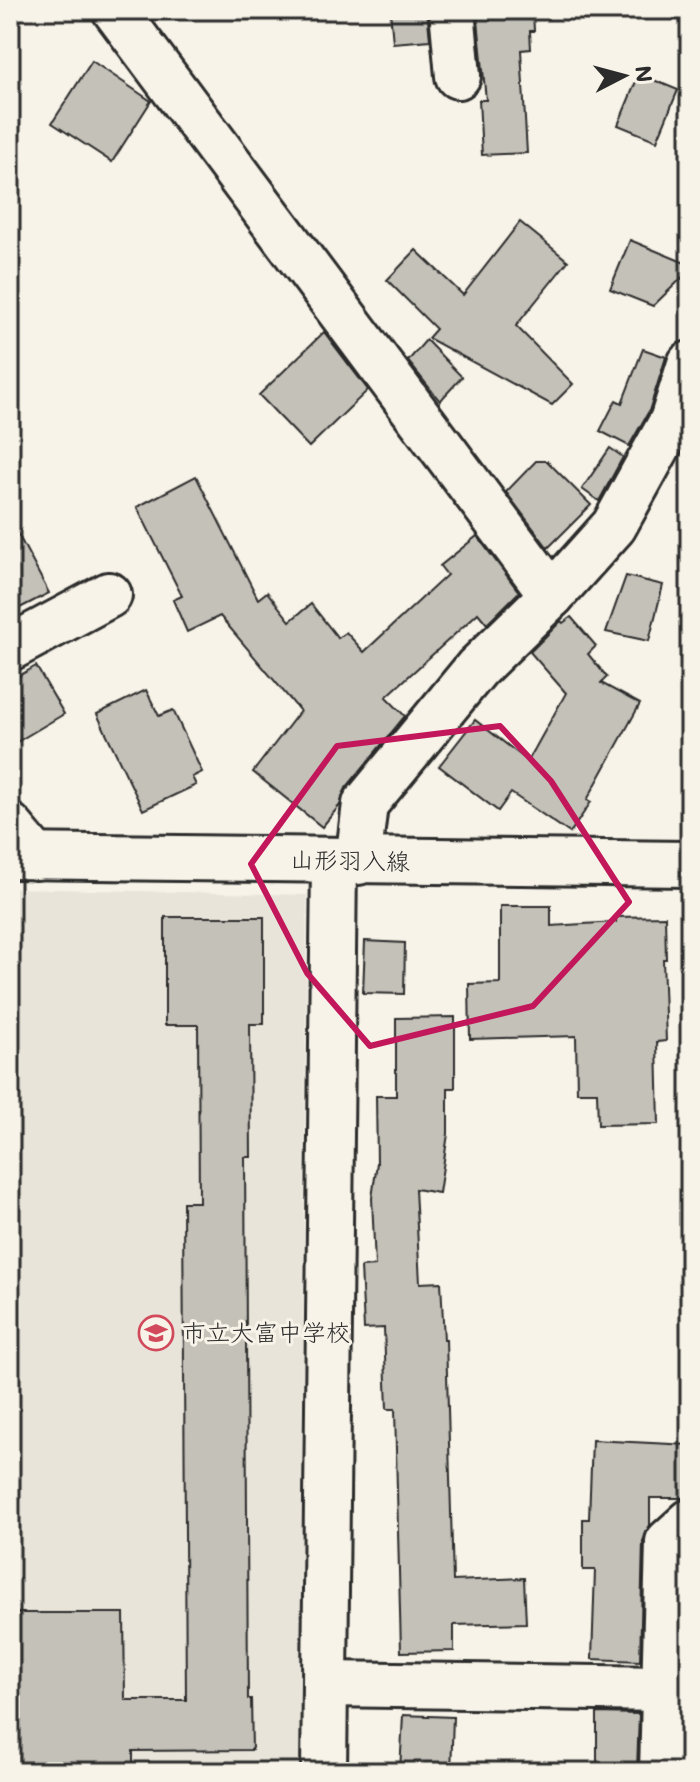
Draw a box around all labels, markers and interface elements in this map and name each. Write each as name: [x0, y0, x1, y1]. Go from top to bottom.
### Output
north arrow: [584, 36, 664, 116]
text: N: [629, 64, 660, 84]
street label: 山形羽入線: [290, 843, 410, 876]
school or university icon: 市立大富中学校: [137, 1314, 175, 1352]
place label: 市立大富中学校: [182, 1316, 350, 1347]

